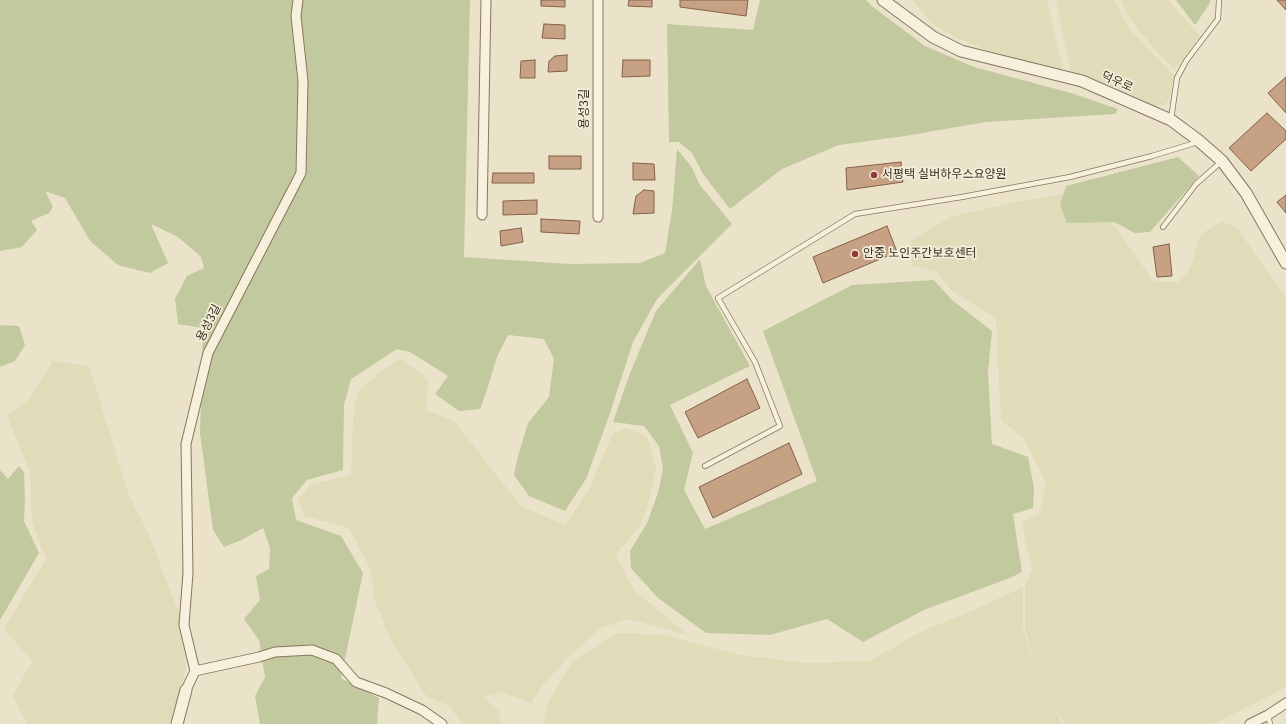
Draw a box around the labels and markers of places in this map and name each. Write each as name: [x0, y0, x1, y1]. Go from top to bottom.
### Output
place label: 서평택 실버하우스요양원: [882, 168, 1007, 182]
marker: 서평택 실버하우스요양원: [869, 170, 879, 180]
place label: 안중 노인주간보호센터: [863, 247, 977, 261]
marker: 안중 노인주간보호센터: [850, 249, 860, 259]

